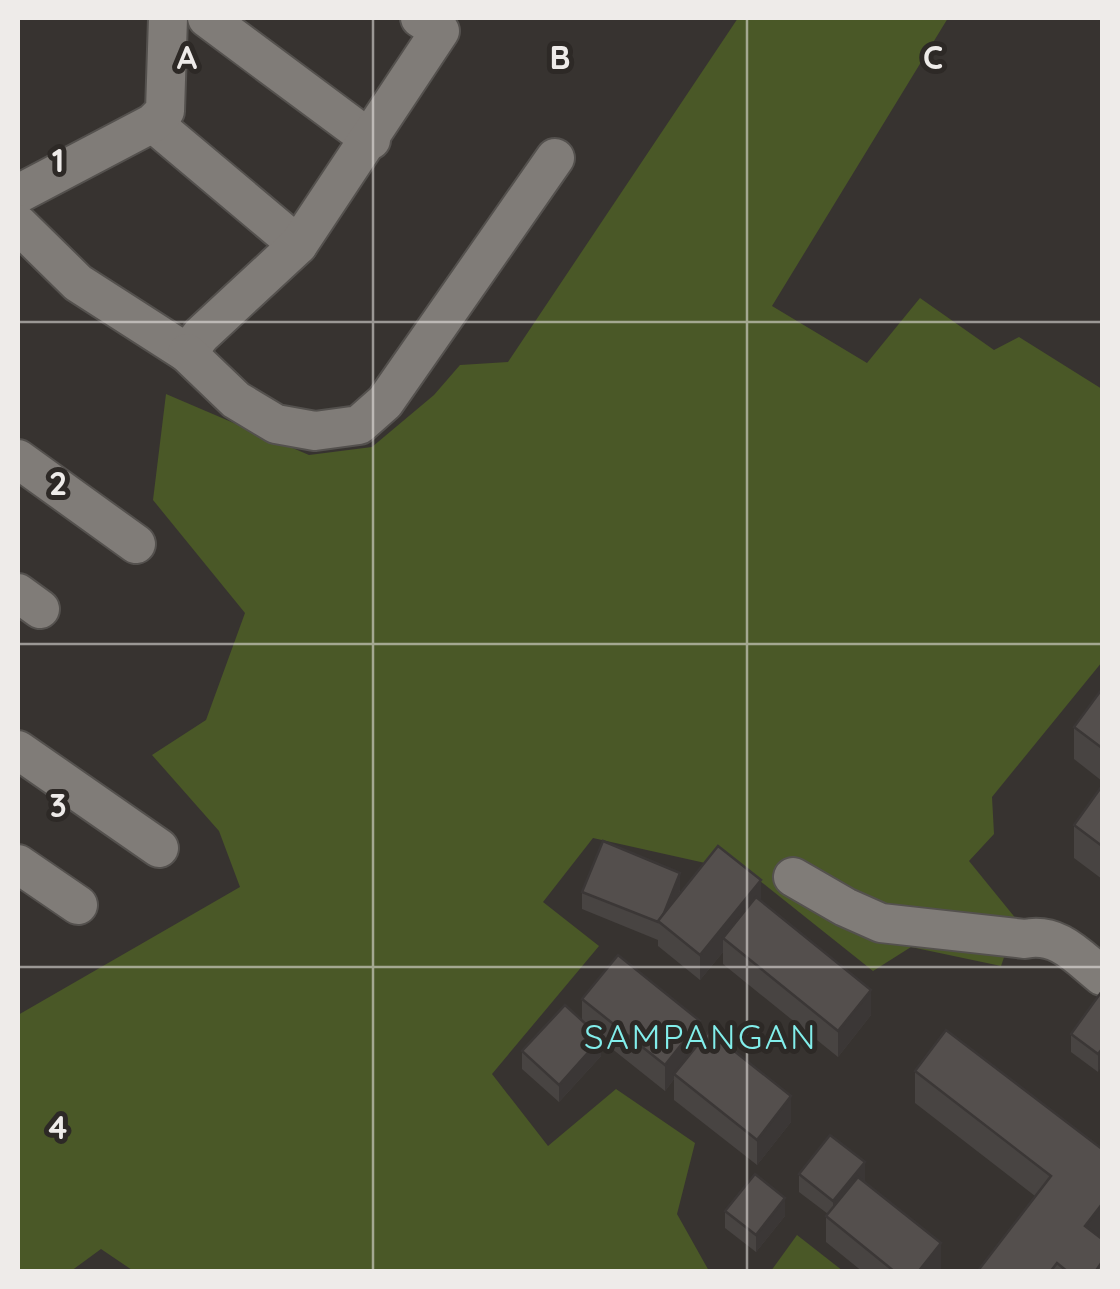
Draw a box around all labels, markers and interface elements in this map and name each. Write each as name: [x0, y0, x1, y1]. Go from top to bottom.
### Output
text: A: [177, 37, 198, 77]
text: B: [550, 37, 570, 77]
text: C: [923, 37, 943, 77]
text: 1: [52, 140, 64, 180]
text: 2: [49, 463, 67, 503]
text: 3: [49, 785, 67, 825]
district label: SAMPANGAN: [584, 1014, 818, 1058]
text: 4: [49, 1107, 68, 1147]

